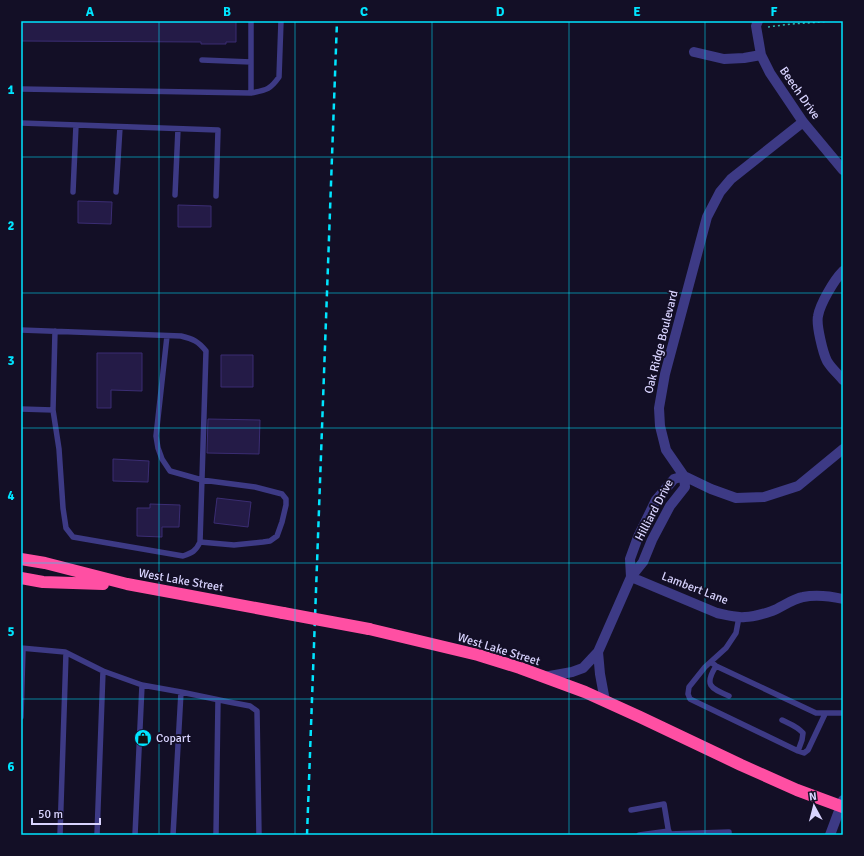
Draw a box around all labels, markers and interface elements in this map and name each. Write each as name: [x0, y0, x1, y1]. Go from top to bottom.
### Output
text: A: [86, 4, 95, 20]
text: B: [223, 4, 231, 20]
text: C: [360, 4, 368, 20]
text: D: [496, 4, 505, 20]
text: E: [633, 4, 641, 20]
text: F: [771, 4, 778, 20]
street label: Beech Drive: [776, 64, 823, 123]
text: 1: [7, 82, 15, 98]
text: 2: [7, 218, 15, 234]
street label: Oak Ridge Boulevard: [641, 289, 682, 395]
text: 3: [7, 353, 15, 369]
street label: Hilliard Drive: [632, 477, 677, 544]
text: 4: [7, 488, 15, 504]
street label: West Lake Street: [137, 566, 224, 595]
street label: Lambert Lane: [659, 569, 730, 608]
text: 5: [7, 624, 15, 640]
street label: West Lake Street: [456, 630, 542, 669]
shop icon: Copart: [133, 728, 153, 748]
place label: Copart: [156, 731, 191, 746]
text: 6: [7, 759, 15, 775]
north arrow: [794, 786, 834, 826]
text: N: [808, 790, 817, 803]
scale bar: [32, 800, 100, 826]
text: 50 m: [38, 807, 63, 822]

